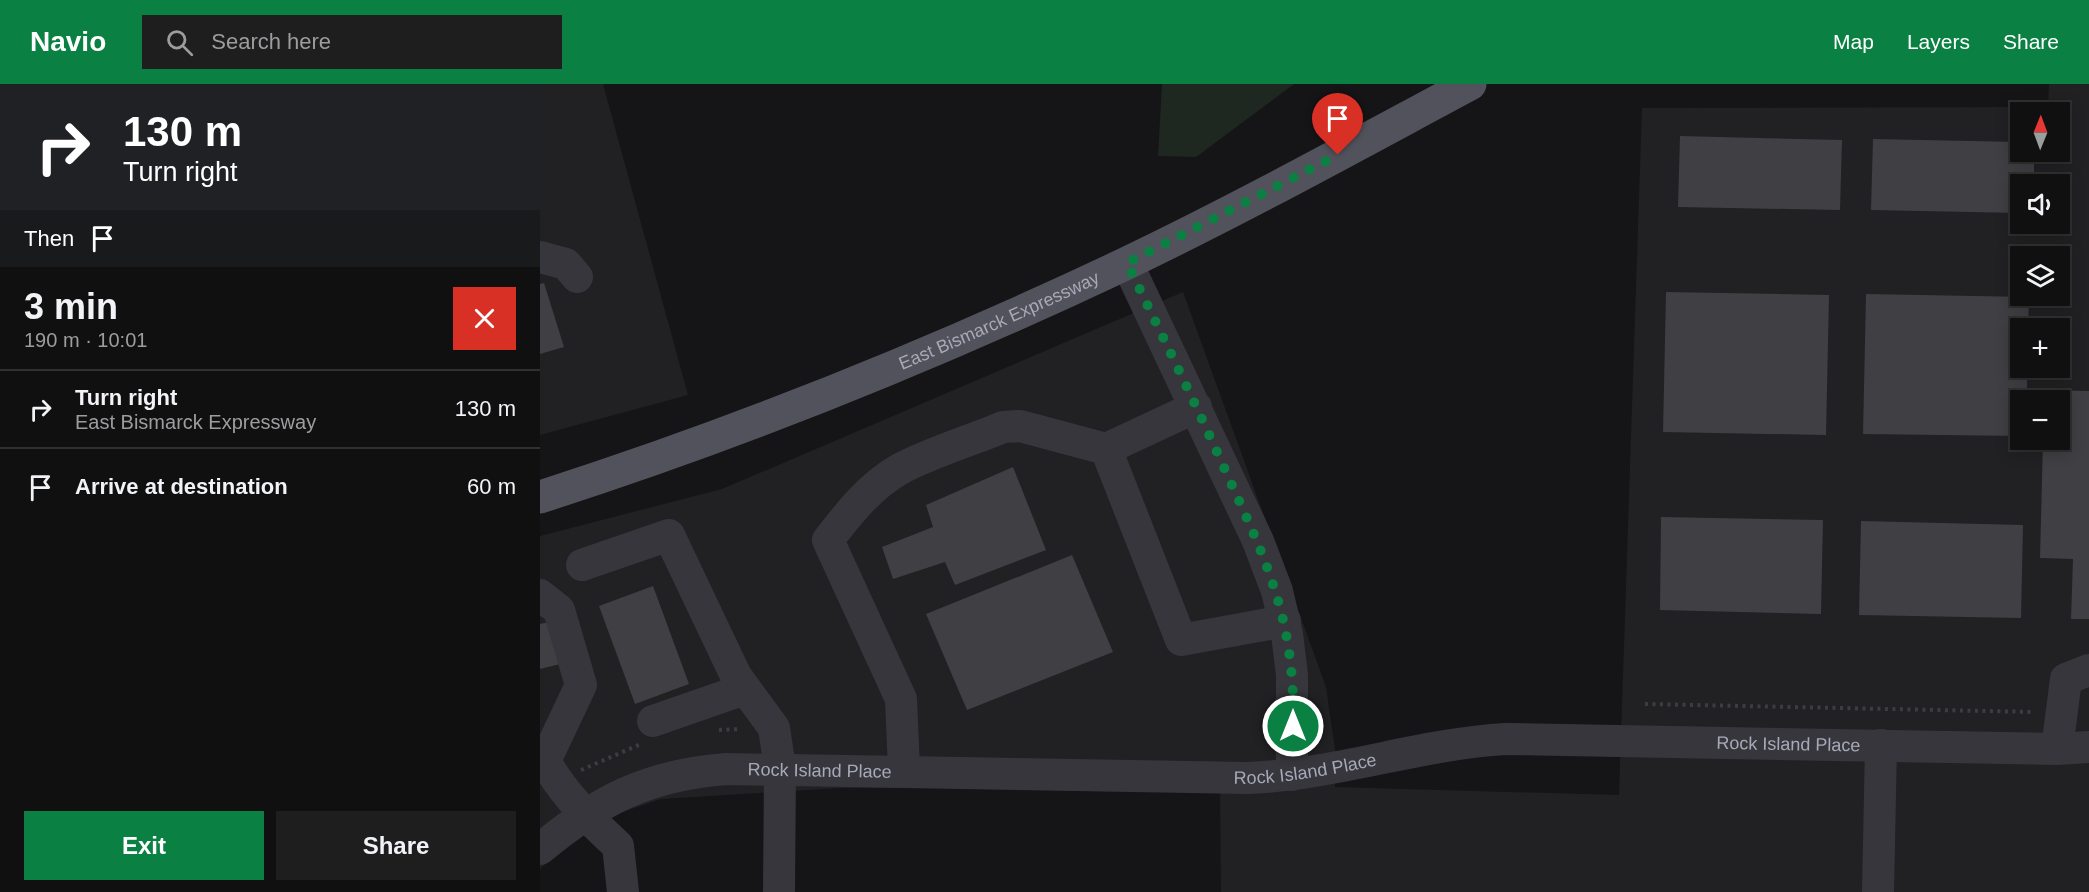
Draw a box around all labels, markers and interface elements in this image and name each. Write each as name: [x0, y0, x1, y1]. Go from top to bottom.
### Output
search box: [142, 15, 562, 69]
text: Navio: [30, 26, 106, 57]
icon: search: [163, 26, 196, 59]
text: Search here: [211, 29, 331, 54]
text: Map: [1833, 30, 1874, 53]
text: Layers: [1907, 30, 1970, 53]
text: Share: [2003, 30, 2059, 53]
pin: [1312, 93, 1363, 155]
icon: arrive: [1321, 102, 1354, 135]
north arrow: [2010, 102, 2070, 162]
map controls: [2010, 102, 2070, 450]
icon: right: [24, 108, 102, 186]
text: 130 m: [123, 108, 242, 155]
text: Turn right: [123, 157, 238, 187]
button: sound: [2010, 174, 2070, 234]
icon: arrive: [86, 222, 119, 255]
text: Then: [24, 226, 74, 251]
button: layers: [2010, 246, 2070, 306]
street label: East Bismarck Expressway: [896, 268, 1102, 374]
text: 3 min: [24, 286, 118, 327]
button: close: [453, 287, 516, 350]
button: +: [2010, 318, 2070, 378]
text: 190 m · 10:01: [24, 329, 147, 351]
text: Turn right: [75, 385, 177, 410]
button: −: [2010, 390, 2070, 450]
icon: right: [24, 393, 57, 426]
text: 130 m: [455, 396, 516, 421]
text: East Bismarck Expressway: [75, 411, 316, 433]
icon: arrive: [24, 471, 57, 504]
text: Arrive at destination: [75, 474, 288, 499]
text: 60 m: [467, 474, 516, 499]
position arrow: [1261, 694, 1325, 758]
street label: Rock Island Place: [1716, 733, 1861, 755]
street label: Rock Island Place: [1233, 750, 1378, 788]
street label: Rock Island Place: [747, 759, 892, 782]
button: Exit: [24, 811, 264, 880]
button: Share: [276, 811, 516, 880]

